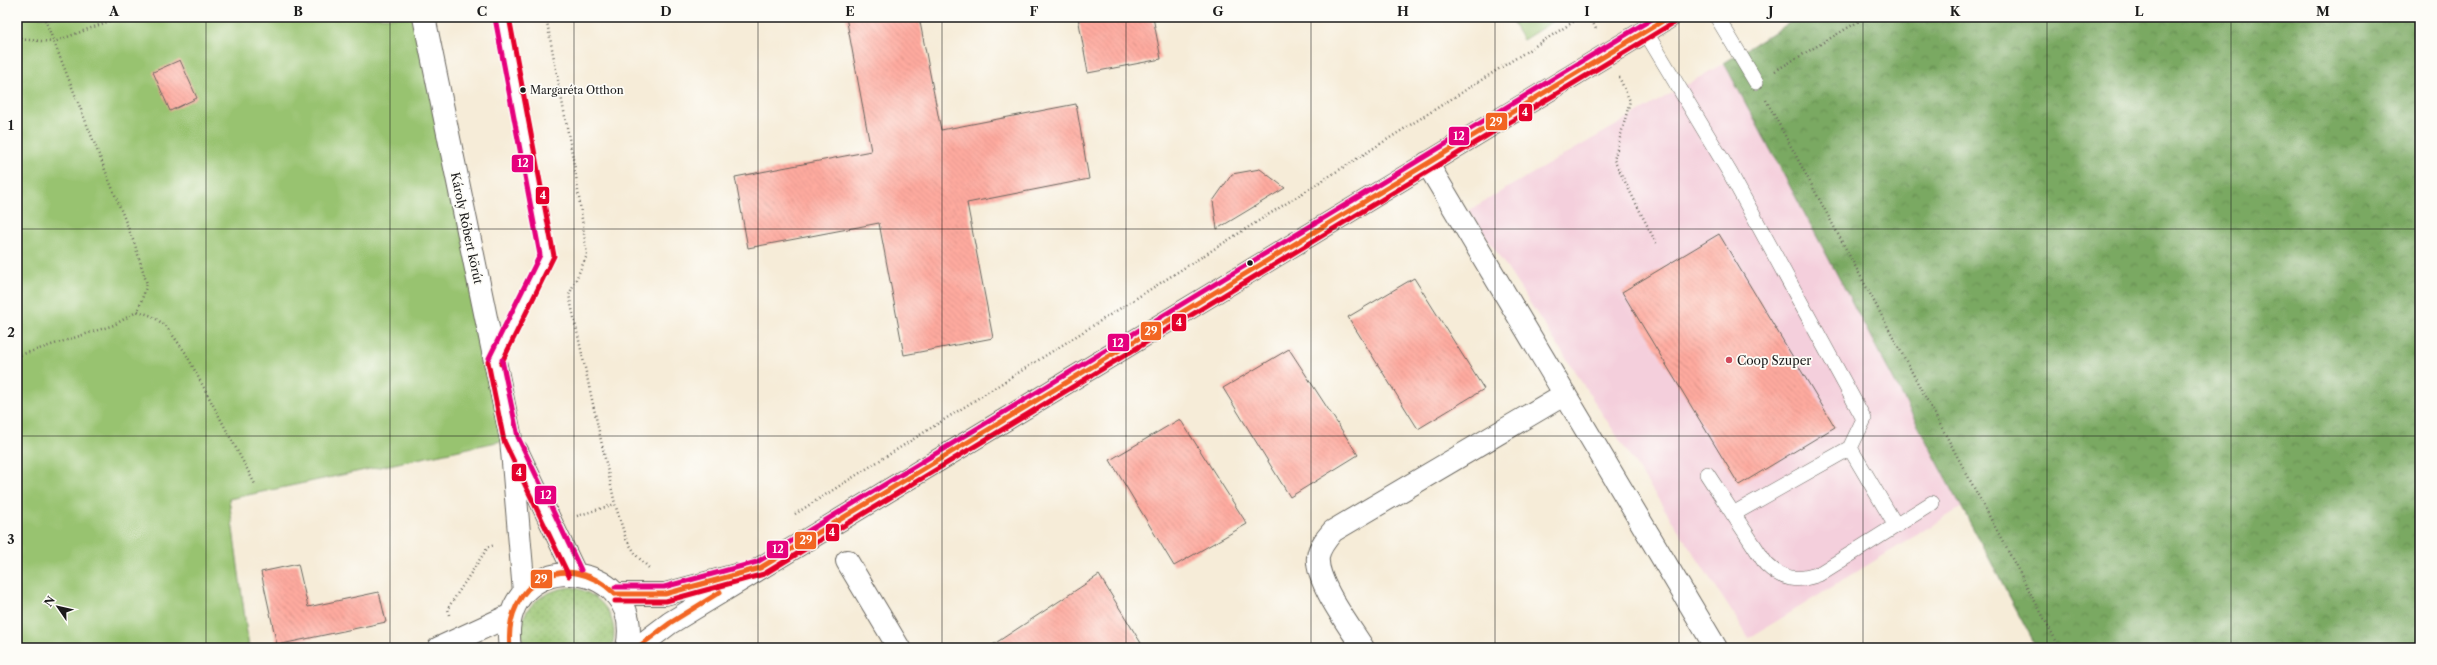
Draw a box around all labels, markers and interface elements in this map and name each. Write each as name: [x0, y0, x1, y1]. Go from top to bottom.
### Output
text: A: [108, 3, 120, 19]
text: B: [293, 3, 303, 19]
text: C: [477, 3, 487, 19]
text: D: [660, 3, 672, 19]
text: E: [845, 3, 855, 19]
text: F: [1030, 3, 1039, 19]
text: G: [1212, 3, 1224, 19]
text: H: [1397, 3, 1409, 19]
text: I: [1584, 3, 1590, 19]
text: J: [1766, 3, 1774, 19]
text: K: [1950, 3, 1961, 19]
text: L: [2135, 3, 2144, 19]
text: M: [2316, 3, 2330, 19]
place label: Margaréta Otthon: [530, 83, 624, 97]
marker: Margaréta Otthon: [518, 85, 528, 95]
line badge: 4: [1518, 103, 1533, 122]
text: 4: [1522, 105, 1529, 119]
line badge: 29: [1485, 112, 1508, 131]
text: 29: [1489, 115, 1503, 129]
text: 1: [8, 117, 14, 133]
line badge: 12: [1448, 126, 1470, 146]
text: 12: [1453, 129, 1465, 143]
line badge: 12: [511, 154, 534, 173]
text: 12: [517, 156, 529, 170]
street label: Károly Róbert körút: [448, 171, 486, 286]
line badge: 4: [535, 186, 550, 205]
text: 4: [540, 188, 547, 202]
unlabelled marker: [1245, 258, 1255, 268]
line badge: 4: [1171, 313, 1187, 332]
text: 4: [1176, 315, 1183, 329]
line badge: 29: [1140, 321, 1162, 341]
text: 2: [7, 324, 15, 340]
text: 29: [1144, 324, 1158, 338]
line badge: 12: [1107, 333, 1130, 352]
text: 12: [1112, 336, 1124, 350]
place label: Coop Szuper: [1737, 353, 1811, 368]
marker: Coop Szuper: [1724, 355, 1734, 365]
line badge: 4: [511, 463, 527, 482]
text: 4: [516, 465, 523, 479]
line badge: 12: [534, 485, 557, 505]
text: 12: [540, 488, 552, 502]
line badge: 4: [825, 523, 840, 542]
text: 4: [829, 525, 836, 539]
text: 3: [7, 531, 15, 547]
line badge: 29: [794, 531, 817, 550]
text: 29: [799, 533, 813, 547]
line badge: 12: [766, 540, 789, 559]
text: 12: [772, 542, 784, 556]
line badge: 29: [530, 569, 553, 589]
text: 29: [534, 572, 548, 586]
north arrow: [38, 587, 78, 627]
text: N: [41, 593, 58, 609]

